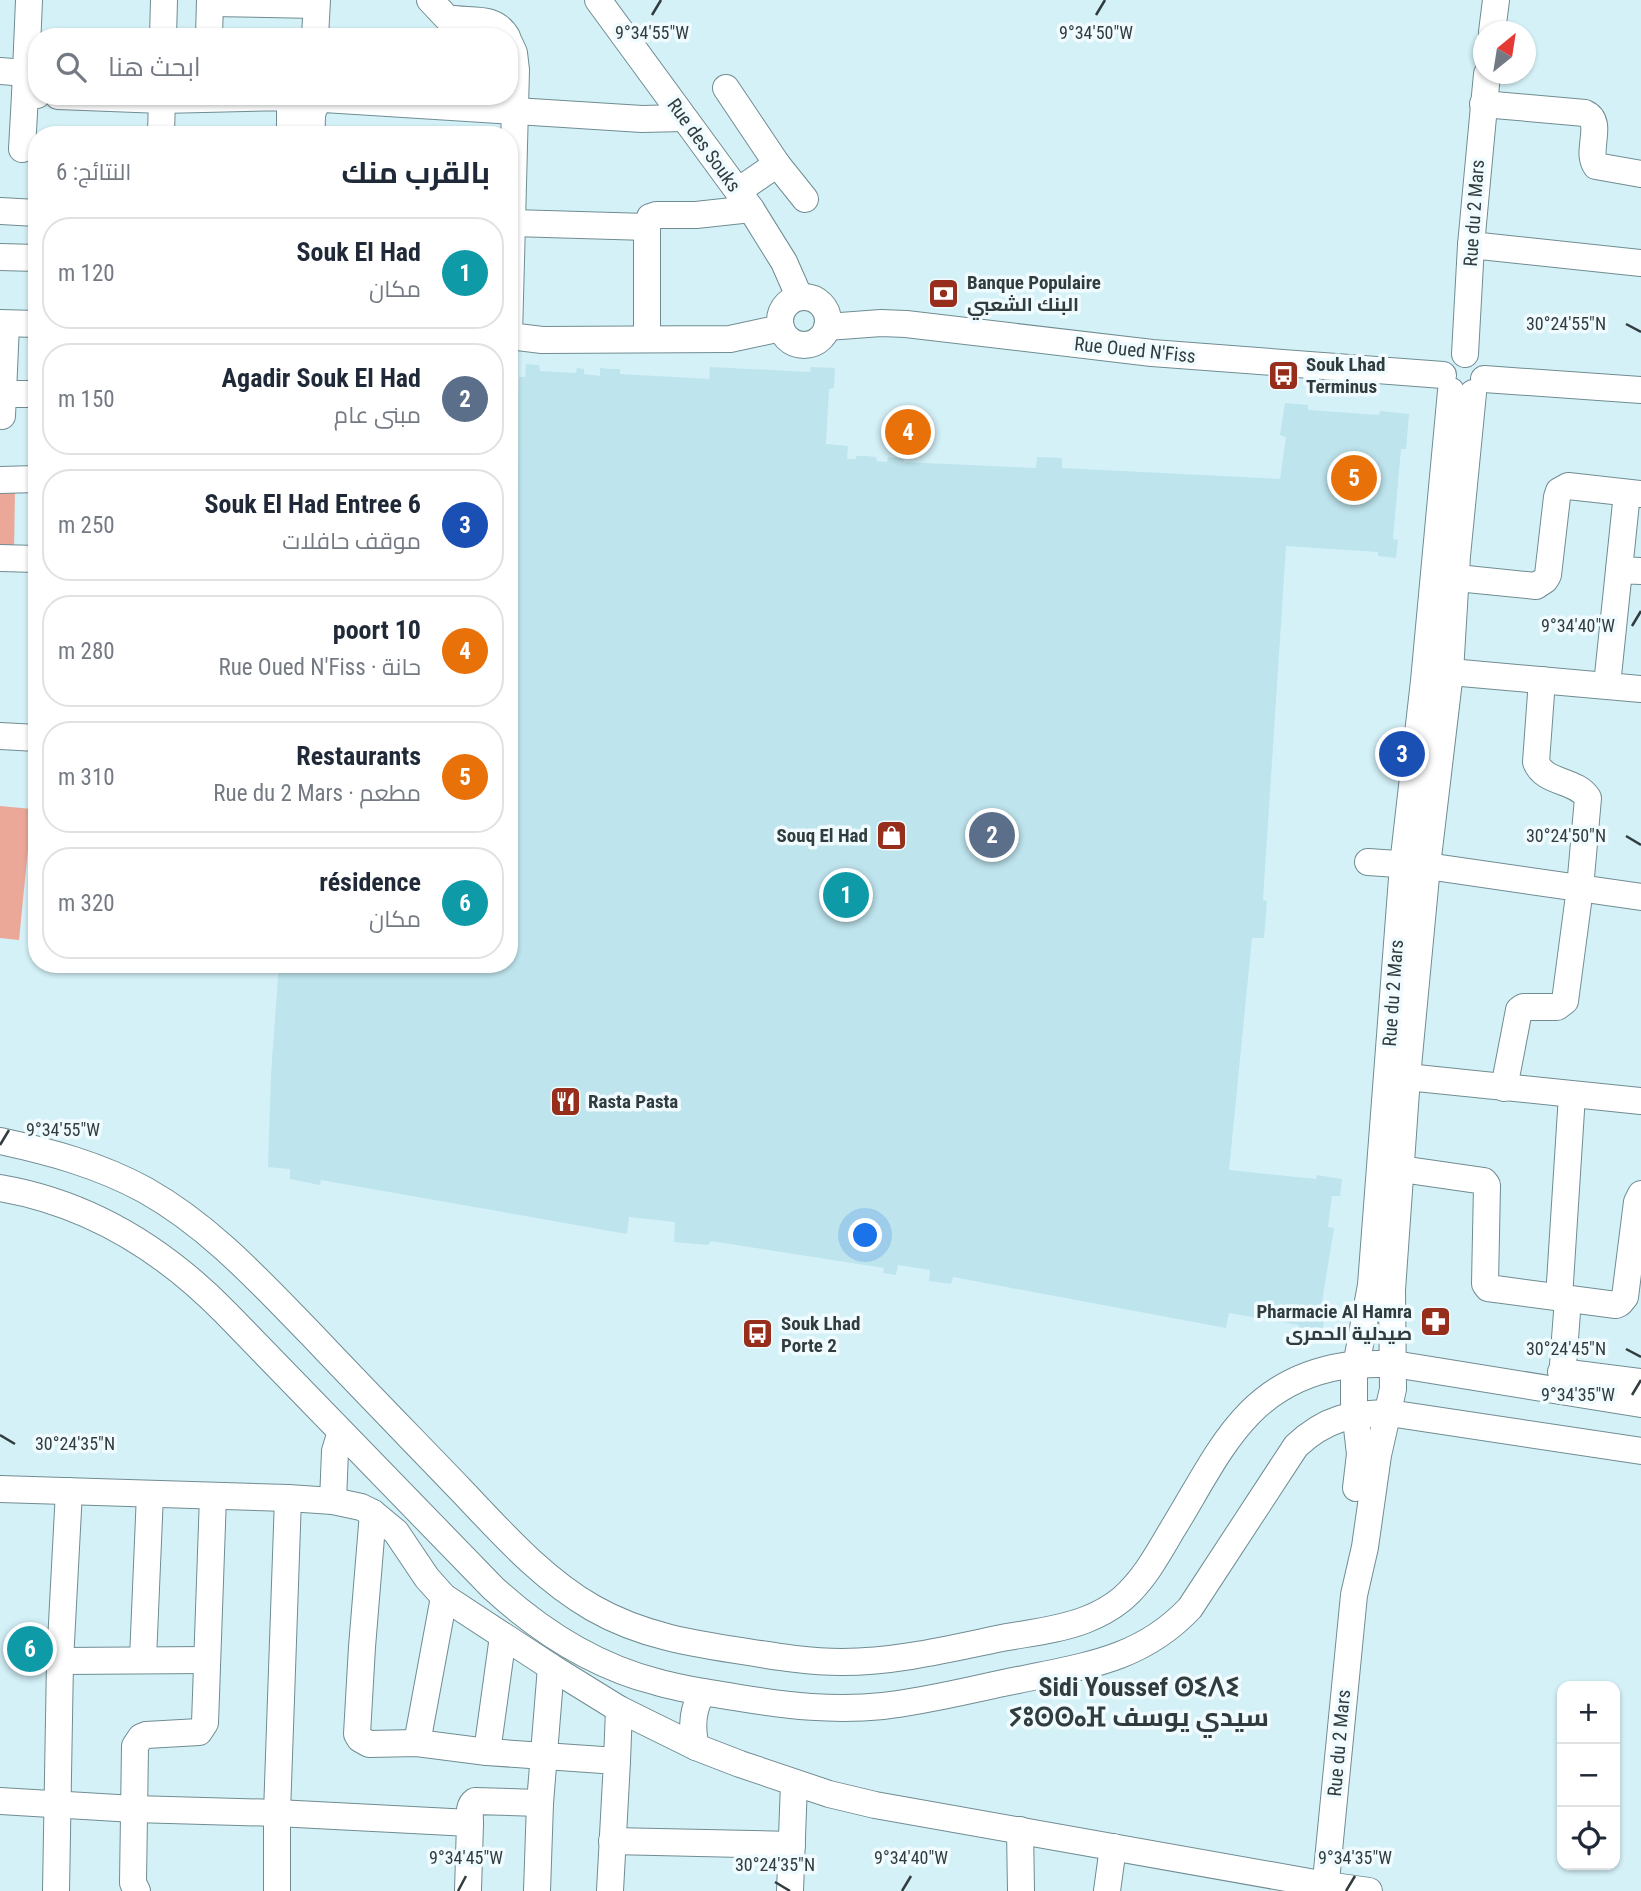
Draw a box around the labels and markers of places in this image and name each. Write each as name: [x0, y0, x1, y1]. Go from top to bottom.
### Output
place label: Banque Populaire البنك الشعبي: [967, 271, 1101, 320]
bank icon: Banque Populaire البنك الشعبي: [927, 276, 961, 310]
place label: Souk Lhad Terminus: [1306, 353, 1385, 398]
bus stop icon: Souk Lhad Terminus: [1266, 358, 1300, 392]
pin: 4: [885, 406, 931, 458]
pin: 5: [1331, 452, 1377, 504]
pin: 3: [1379, 728, 1425, 780]
pin: 2: [969, 809, 1015, 861]
shop icon: Souq El Had: [874, 818, 908, 852]
place label: Souq El Had: [777, 824, 868, 847]
pin: 1: [823, 869, 869, 921]
restaurant icon: Rasta Pasta: [548, 1084, 582, 1118]
place label: Rasta Pasta: [588, 1090, 678, 1113]
place label: Pharmacie Al Hamra صيدلية الحمرى: [1256, 1300, 1412, 1345]
pharmacy icon: Pharmacie Al Hamra صيدلية الحمرى: [1418, 1305, 1452, 1339]
place label: Souk Lhad Porte 2: [781, 1312, 860, 1357]
bus stop icon: Souk Lhad Porte 2: [741, 1317, 775, 1351]
pin: 6: [7, 1623, 53, 1675]

